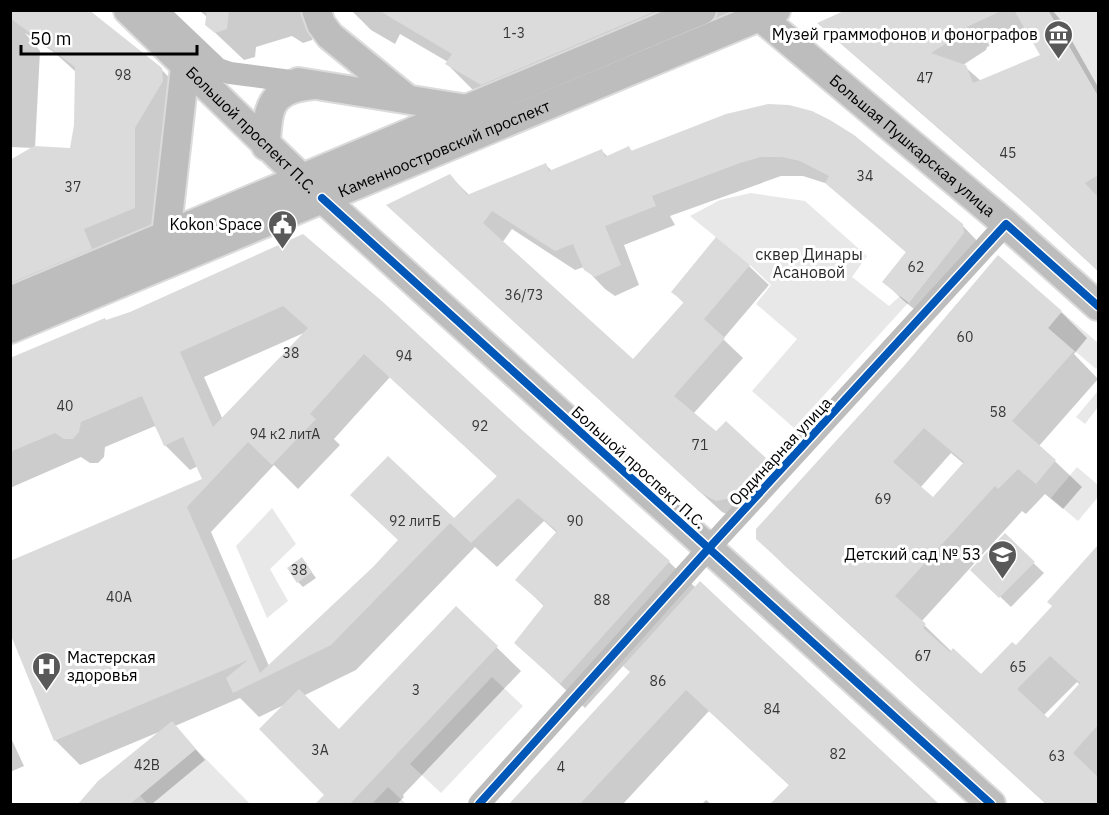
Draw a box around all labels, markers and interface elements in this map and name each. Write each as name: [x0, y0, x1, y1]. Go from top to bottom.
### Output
scale bar: [21, 18, 196, 56]
museum icon: Музей граммофонов и фонографов: [1043, 18, 1075, 60]
house number: 1-3: [503, 24, 525, 42]
place label: Музей граммофонов и фонографов: [772, 24, 1038, 44]
text: 50 m: [30, 27, 72, 50]
street label: Большой проспект П.С.: [182, 62, 321, 197]
house number: 98: [115, 66, 131, 84]
house number: 47: [917, 69, 933, 87]
street label: Большая Пушкарская улица: [826, 70, 1000, 221]
street label: Каменноостровский проспект: [335, 95, 553, 201]
house number: 45: [1000, 144, 1016, 162]
house number: 34: [857, 167, 873, 185]
house number: 37: [65, 178, 81, 196]
public building icon: Kokon Space: [267, 208, 299, 250]
place label: Kokon Space: [169, 214, 262, 234]
park label: сквер Динары Асановой: [755, 244, 863, 282]
house number: 62: [908, 258, 924, 276]
house number: 36/73: [505, 286, 543, 304]
house number: 60: [957, 328, 973, 346]
house number: 38: [283, 344, 299, 362]
house number: 94: [396, 347, 412, 365]
street label: Ординарная улица: [724, 392, 836, 510]
house number: 40: [57, 397, 73, 415]
street label: Большой проспект П.С.: [568, 401, 710, 533]
house number: 58: [990, 403, 1006, 421]
house number: 92: [472, 417, 488, 435]
house number: 94 к2 литА: [250, 425, 320, 443]
house number: 71: [692, 436, 708, 454]
house number: 69: [875, 490, 891, 508]
house number: 92 литБ: [389, 512, 441, 530]
house number: 90: [567, 512, 583, 530]
school or university icon: Детский сад № 53: [986, 538, 1018, 580]
place label: Детский сад № 53: [844, 544, 981, 564]
house number: 38: [291, 561, 307, 579]
house number: 40А: [106, 588, 132, 606]
house number: 88: [594, 591, 610, 609]
place label: Мастерская здоровья: [67, 647, 156, 685]
house number: 67: [915, 647, 931, 665]
hospital icon: Мастерская здоровья: [30, 650, 62, 692]
house number: 65: [1010, 658, 1026, 676]
house number: 86: [650, 672, 666, 690]
house number: 3: [412, 681, 420, 699]
house number: 84: [764, 700, 780, 718]
house number: 3А: [311, 741, 329, 759]
house number: 82: [830, 745, 846, 763]
house number: 63: [1049, 747, 1065, 765]
house number: 42В: [134, 756, 160, 774]
house number: 4: [557, 758, 565, 776]

